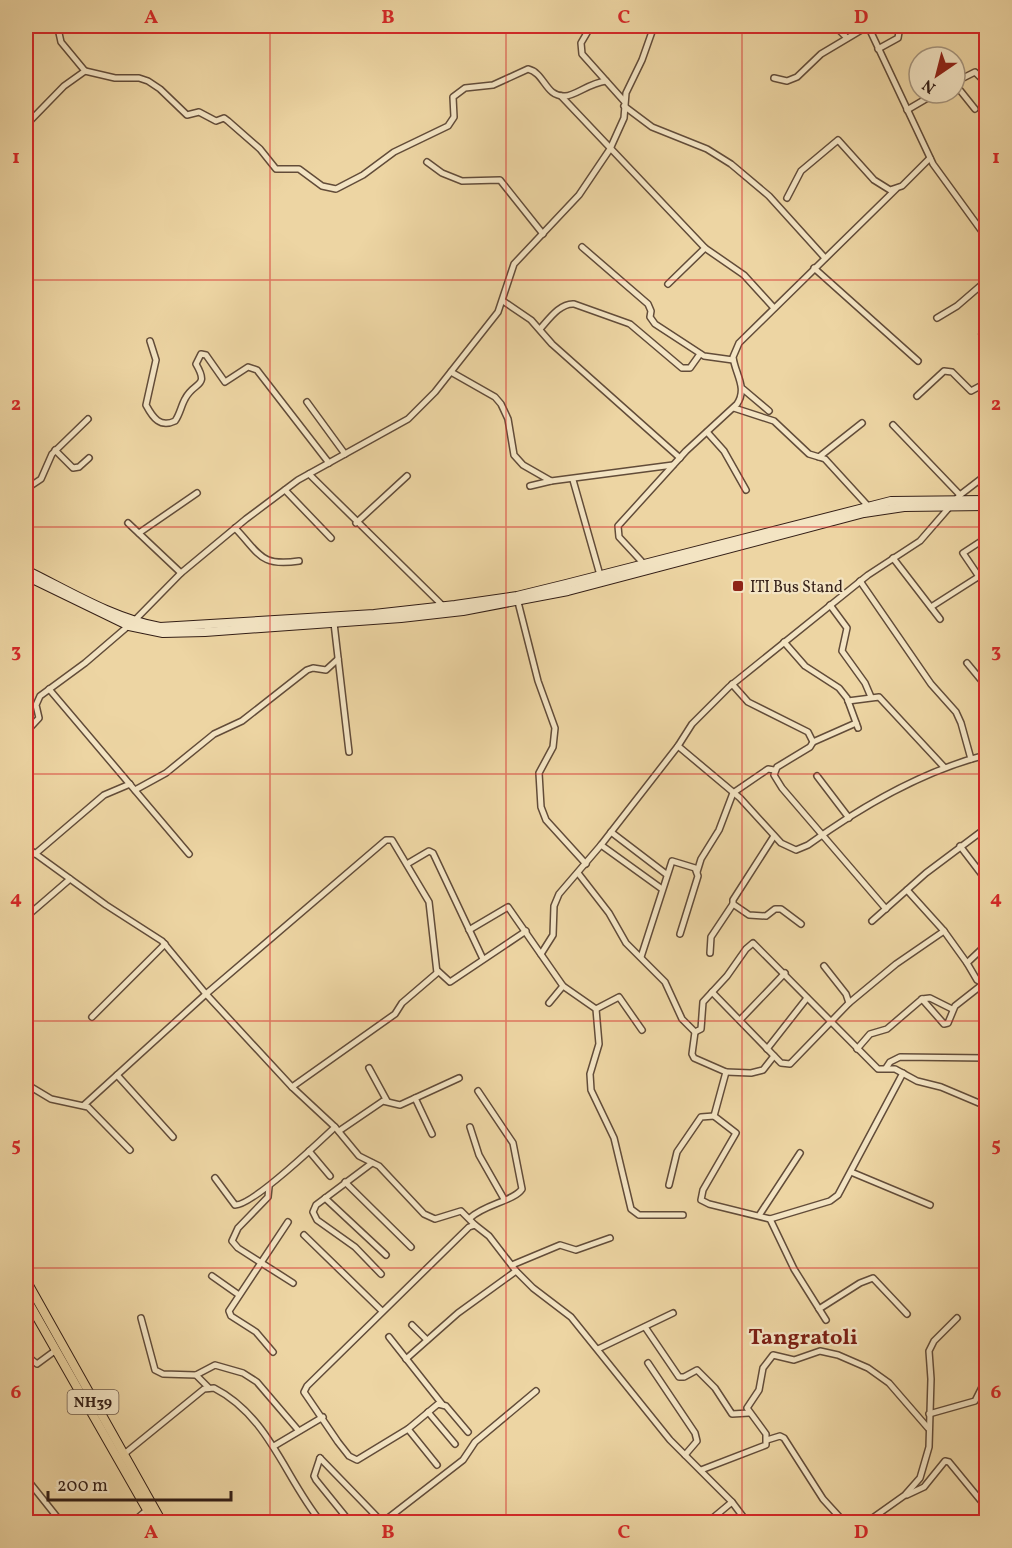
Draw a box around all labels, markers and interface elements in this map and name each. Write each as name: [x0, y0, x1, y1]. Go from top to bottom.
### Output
text: A: [144, 4, 158, 32]
text: B: [381, 4, 395, 32]
text: C: [618, 4, 631, 32]
text: D: [854, 4, 868, 32]
north arrow: [907, 45, 967, 105]
text: N: [918, 73, 941, 98]
text: 1: [12, 144, 20, 172]
text: 1: [992, 144, 1000, 172]
text: 2: [11, 391, 21, 419]
text: 2: [991, 391, 1001, 419]
place label: ITI Bus Stand: [750, 577, 843, 599]
marker: ITI Bus Stand: [731, 579, 745, 593]
text: 3: [11, 638, 21, 666]
text: 3: [991, 638, 1001, 666]
text: 4: [10, 885, 22, 913]
text: 4: [990, 885, 1002, 913]
text: 5: [11, 1132, 21, 1160]
text: 5: [991, 1132, 1001, 1160]
district label: Tangratoli: [748, 1323, 858, 1354]
text: 6: [11, 1379, 22, 1407]
text: 6: [991, 1379, 1002, 1407]
road number: NH39: [68, 1390, 118, 1414]
scale bar: [48, 1464, 231, 1502]
text: 200 m: [57, 1474, 108, 1499]
text: A: [144, 1519, 158, 1547]
text: B: [381, 1519, 395, 1547]
text: C: [618, 1519, 631, 1547]
text: D: [854, 1519, 868, 1547]

